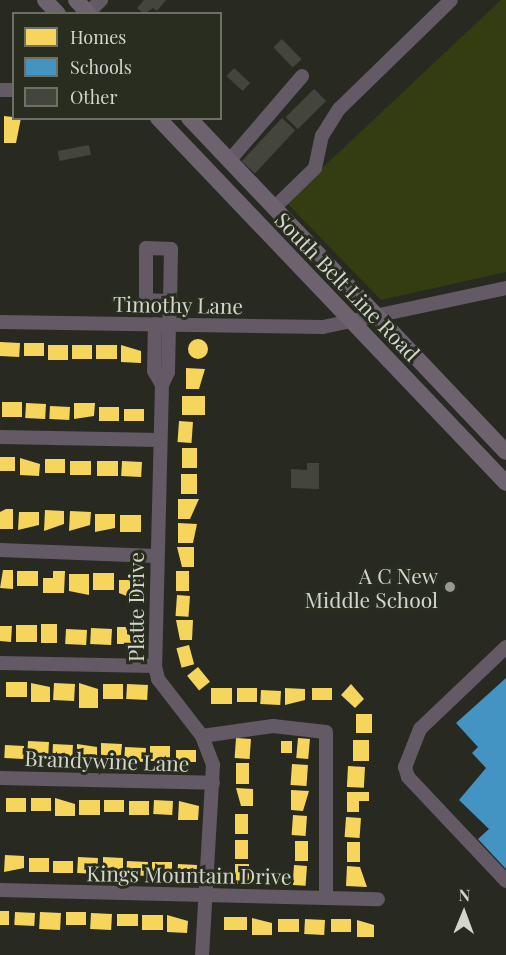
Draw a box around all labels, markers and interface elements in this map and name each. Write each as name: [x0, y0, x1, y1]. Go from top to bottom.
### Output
legend: [12, 12, 222, 120]
text: Homes: [70, 25, 126, 49]
text: Schools: [70, 55, 132, 79]
text: Other: [70, 85, 117, 109]
street label: South Belt Line Road: [270, 206, 426, 366]
street label: Timothy Lane: [112, 290, 244, 318]
street label: Platte Drive: [122, 552, 148, 662]
place label: A C New Middle School: [305, 562, 438, 612]
marker: A C New Middle School: [443, 580, 457, 594]
street label: Brandywine Lane: [24, 745, 190, 775]
street label: Kings Mountain Drive: [86, 860, 292, 888]
north arrow: [434, 883, 494, 943]
text: N: [458, 884, 470, 905]

